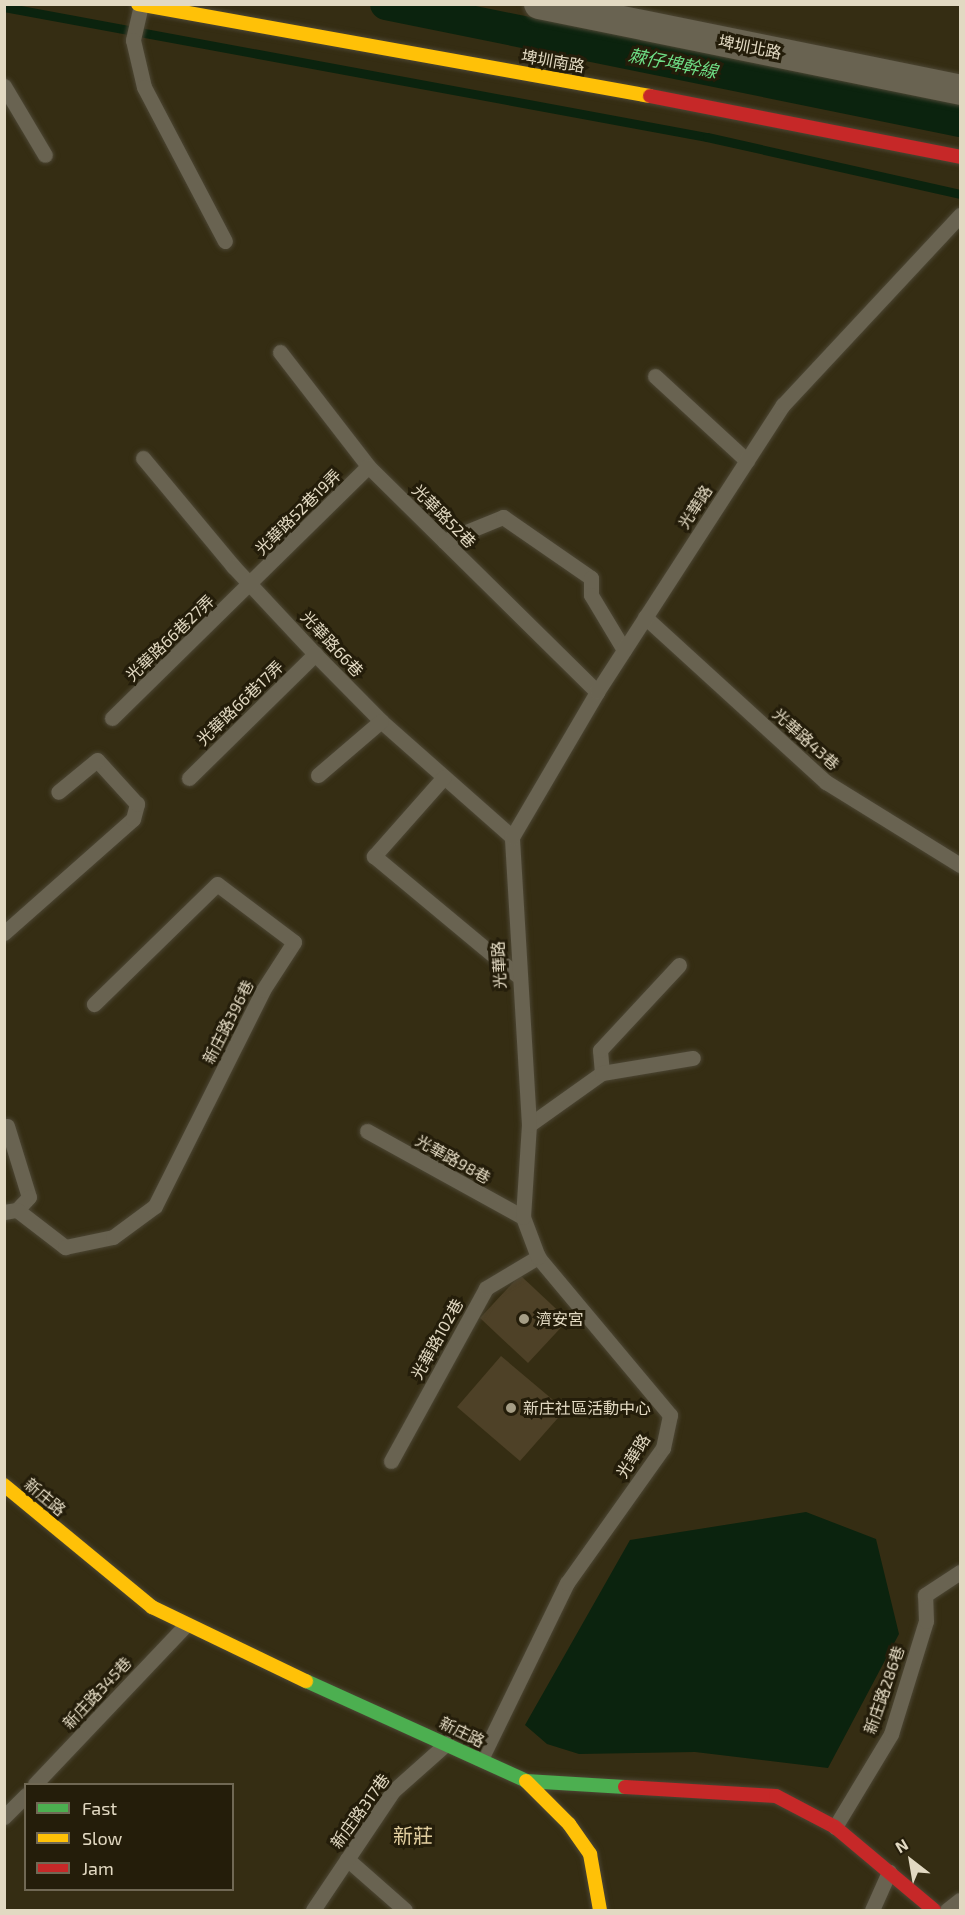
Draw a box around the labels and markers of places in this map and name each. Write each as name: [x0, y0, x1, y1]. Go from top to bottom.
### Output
place label: 濟安宮: [536, 1309, 584, 1329]
marker: 濟安宮: [517, 1312, 531, 1326]
place label: 新庄社區活動中心: [523, 1398, 651, 1418]
marker: 新庄社區活動中心: [504, 1401, 518, 1415]

